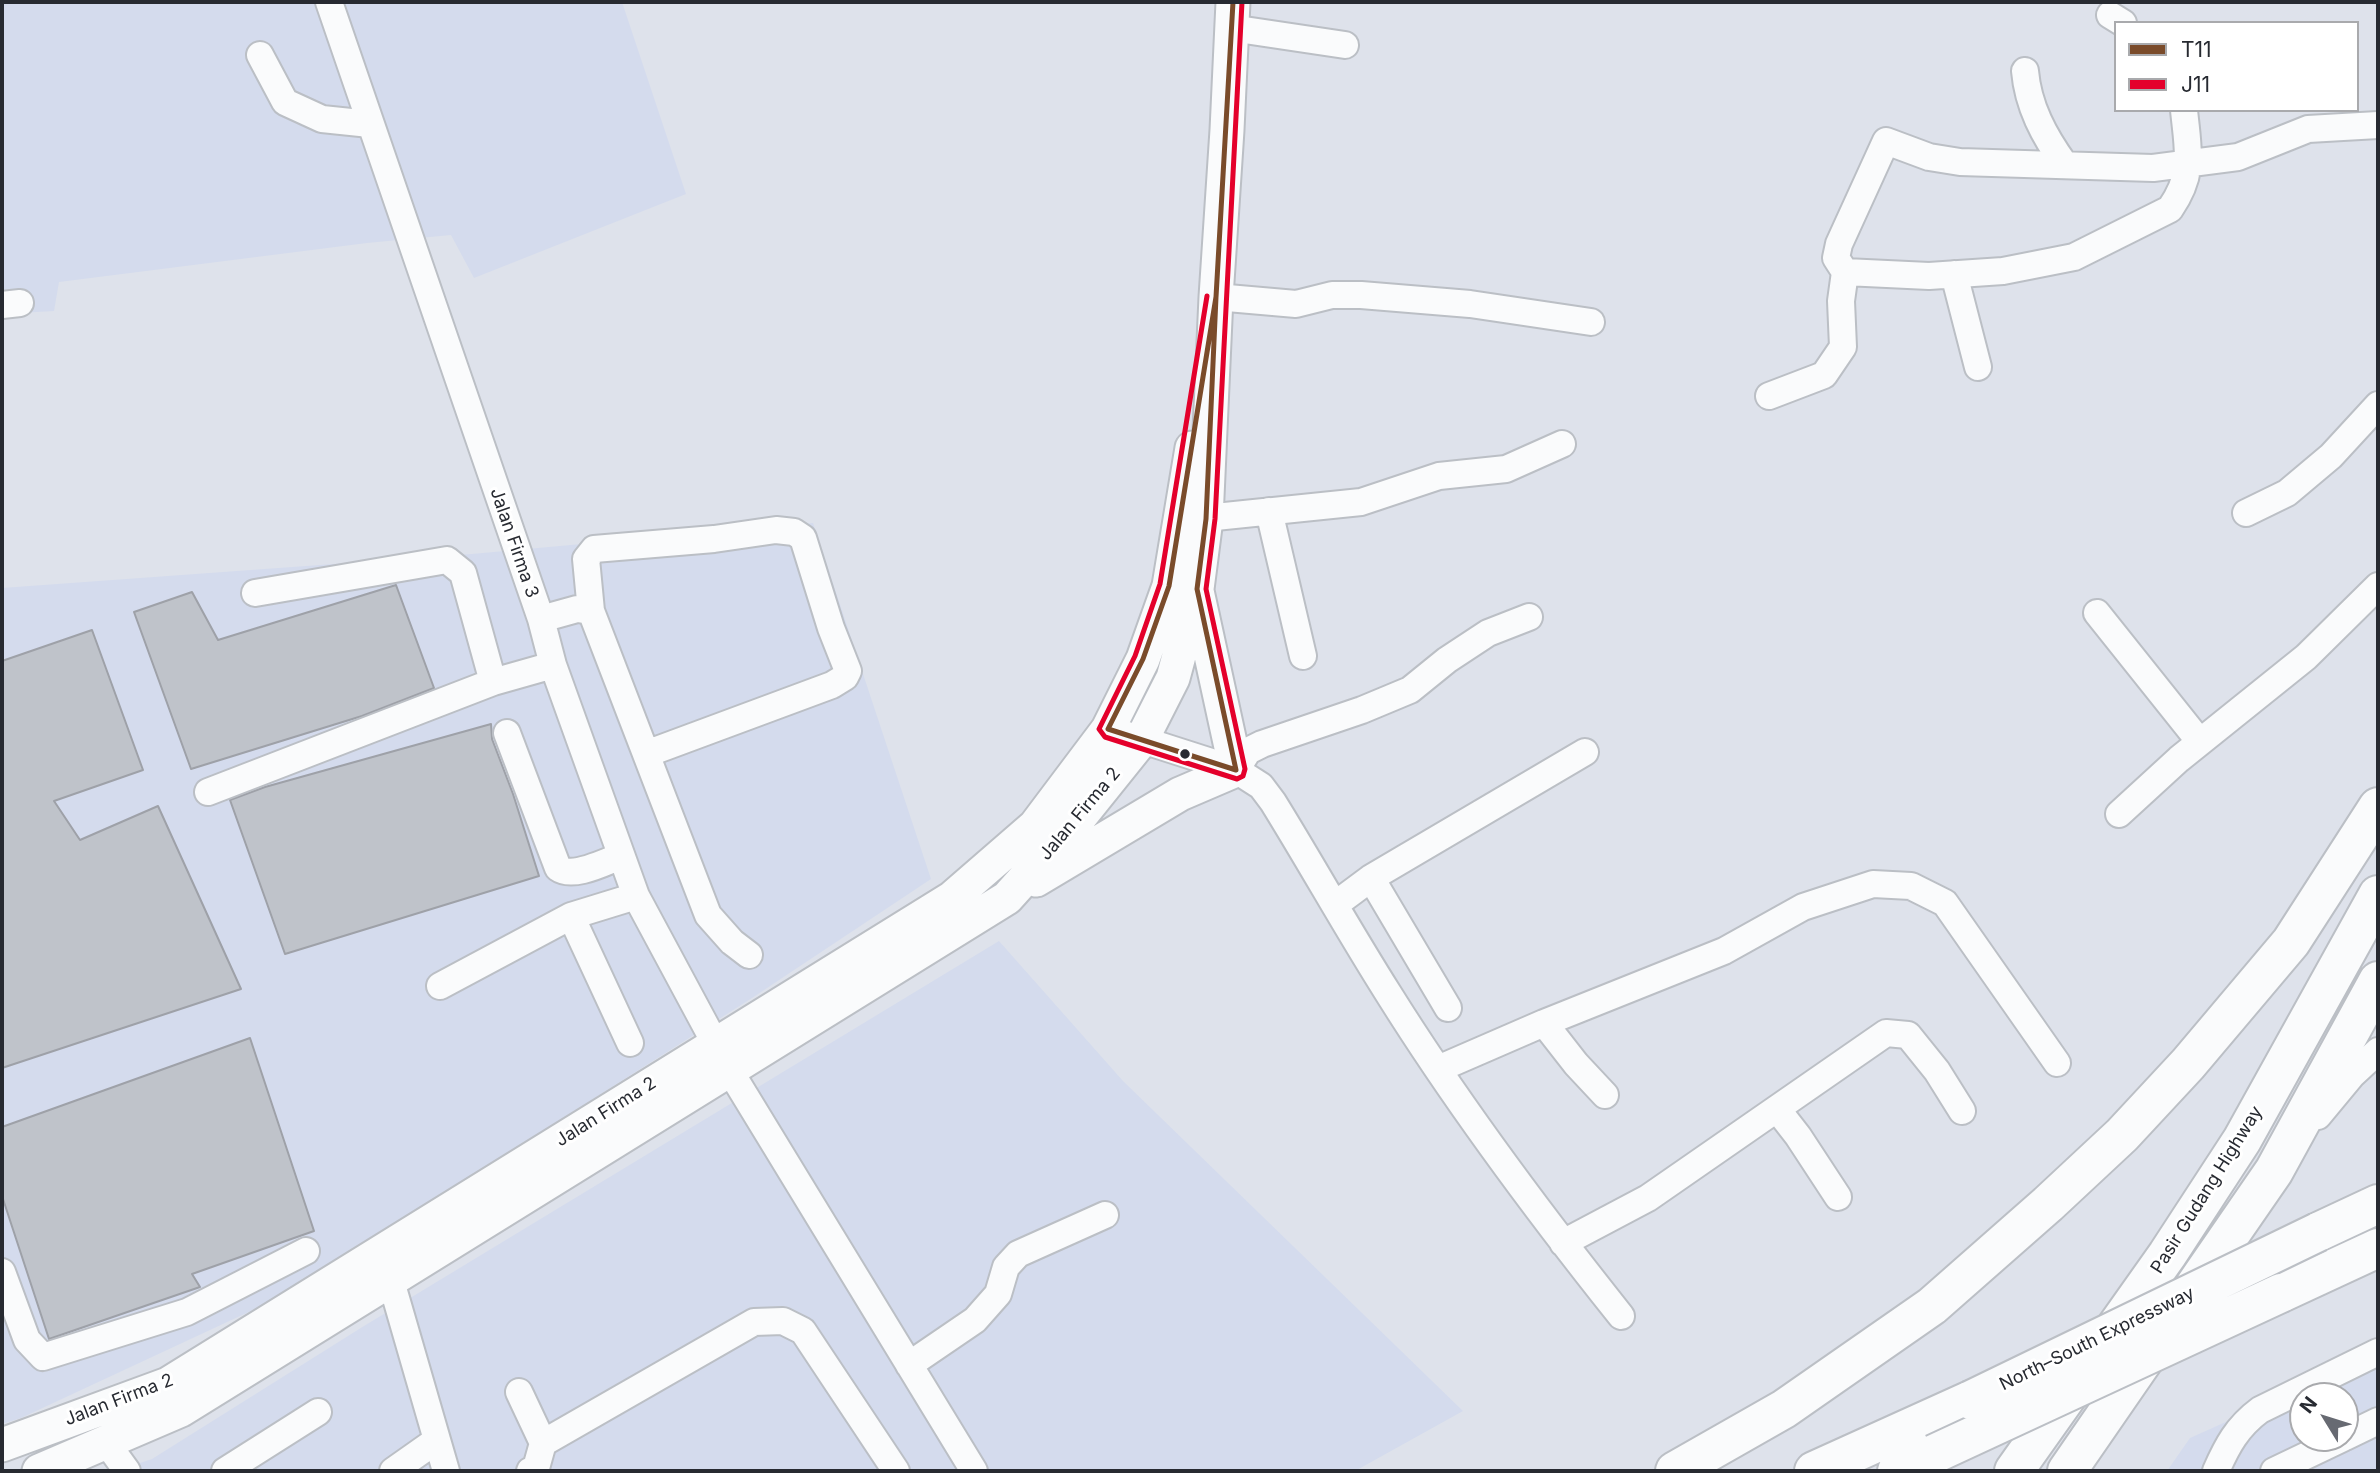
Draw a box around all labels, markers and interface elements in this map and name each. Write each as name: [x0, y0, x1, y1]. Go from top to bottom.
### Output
legend: [2114, 21, 2359, 112]
text: T11: [2181, 37, 2212, 62]
text: J11: [2181, 72, 2210, 97]
street label: Jalan Firma 3: [485, 485, 543, 601]
unlabelled marker: [1178, 747, 1192, 761]
street label: Jalan Firma 2: [1035, 763, 1125, 865]
street label: Jalan Firma 2: [552, 1073, 660, 1151]
street label: Pasir Gudang Highway: [2147, 1102, 2267, 1278]
street label: North–South Expressway: [1996, 1282, 2198, 1396]
street label: Jalan Firma 2: [62, 1369, 176, 1431]
north arrow: [2289, 1382, 2359, 1452]
text: N: [2295, 1392, 2322, 1418]

